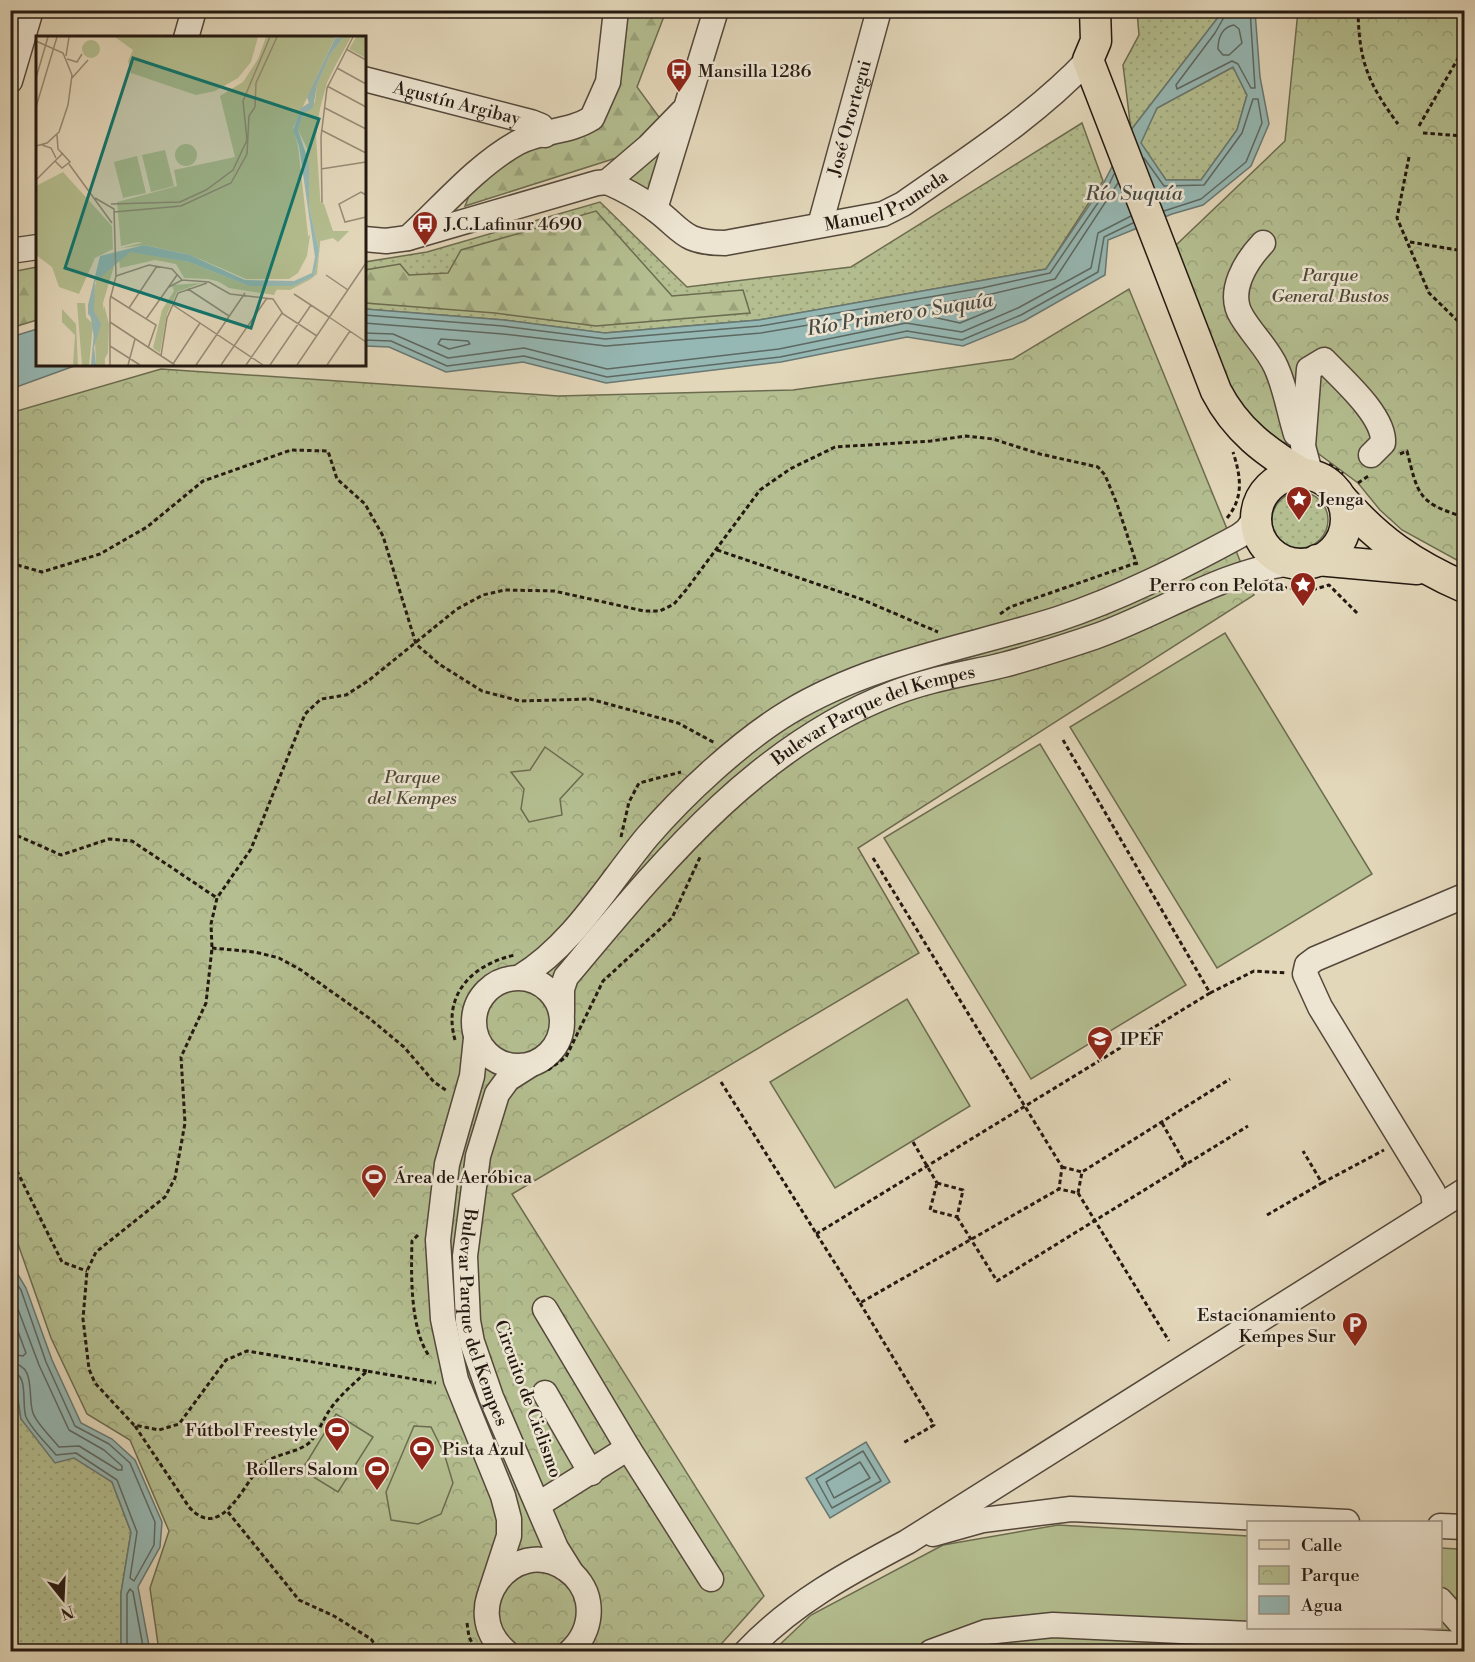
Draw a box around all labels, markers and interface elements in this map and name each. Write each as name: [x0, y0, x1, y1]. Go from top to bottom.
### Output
inset map: [36, 36, 366, 366]
bus stop icon: Mansilla 1286: [664, 56, 694, 94]
street label: José Orortegui: [822, 57, 876, 180]
place label: Mansilla 1286: [698, 60, 811, 83]
street label: Agustín Argibay: [390, 75, 523, 130]
street label: Manuel Pruneda: [822, 164, 953, 236]
water label: Río Suquía: [1084, 182, 1184, 207]
bus stop icon: J.C.Lafinur 4690: [410, 209, 440, 247]
place label: J.C.Lafinur 4690: [443, 213, 582, 236]
park label: Parque General Bustos: [1271, 264, 1389, 308]
water label: Río Primero o Suquía: [804, 288, 996, 342]
place icon: Jenga: [1284, 484, 1314, 522]
place label: Jenga: [1317, 488, 1365, 511]
place icon: Perro con Pelota: [1288, 570, 1318, 608]
place label: Perro con Pelota: [1149, 574, 1285, 597]
street label: Bulevar Parque del Kempes: [766, 660, 977, 771]
park label: Parque del Kempes: [367, 766, 457, 810]
school or university icon: IPEF: [1085, 1024, 1115, 1062]
place label: IPEF: [1120, 1028, 1164, 1051]
sports icon: Área de Aeróbica: [359, 1162, 389, 1200]
place label: Área de Aeróbica: [393, 1166, 533, 1189]
street label: Bulevar Parque del Kempes: [453, 1206, 514, 1430]
place label: Estacionamiento Kempes Sur: [1197, 1304, 1336, 1348]
parking icon: Estacionamiento Kempes Sur: [1340, 1310, 1370, 1348]
street label: Circuito de Ciclismo: [489, 1317, 567, 1481]
sports icon: Fútbol Freestyle: [322, 1415, 352, 1453]
place label: Fútbol Freestyle: [185, 1419, 318, 1442]
sports icon: Pista Azul: [407, 1434, 437, 1472]
place label: Pista Azul: [442, 1438, 525, 1461]
sports icon: Rollers Salom: [362, 1454, 392, 1492]
place label: Rollers Salom: [246, 1458, 358, 1481]
legend: [1247, 1521, 1442, 1629]
text: Calle: [1301, 1534, 1342, 1557]
text: Parque: [1301, 1564, 1360, 1587]
north arrow: [33, 1569, 93, 1629]
text: Agua: [1300, 1594, 1343, 1617]
text: N: [58, 1601, 76, 1624]

